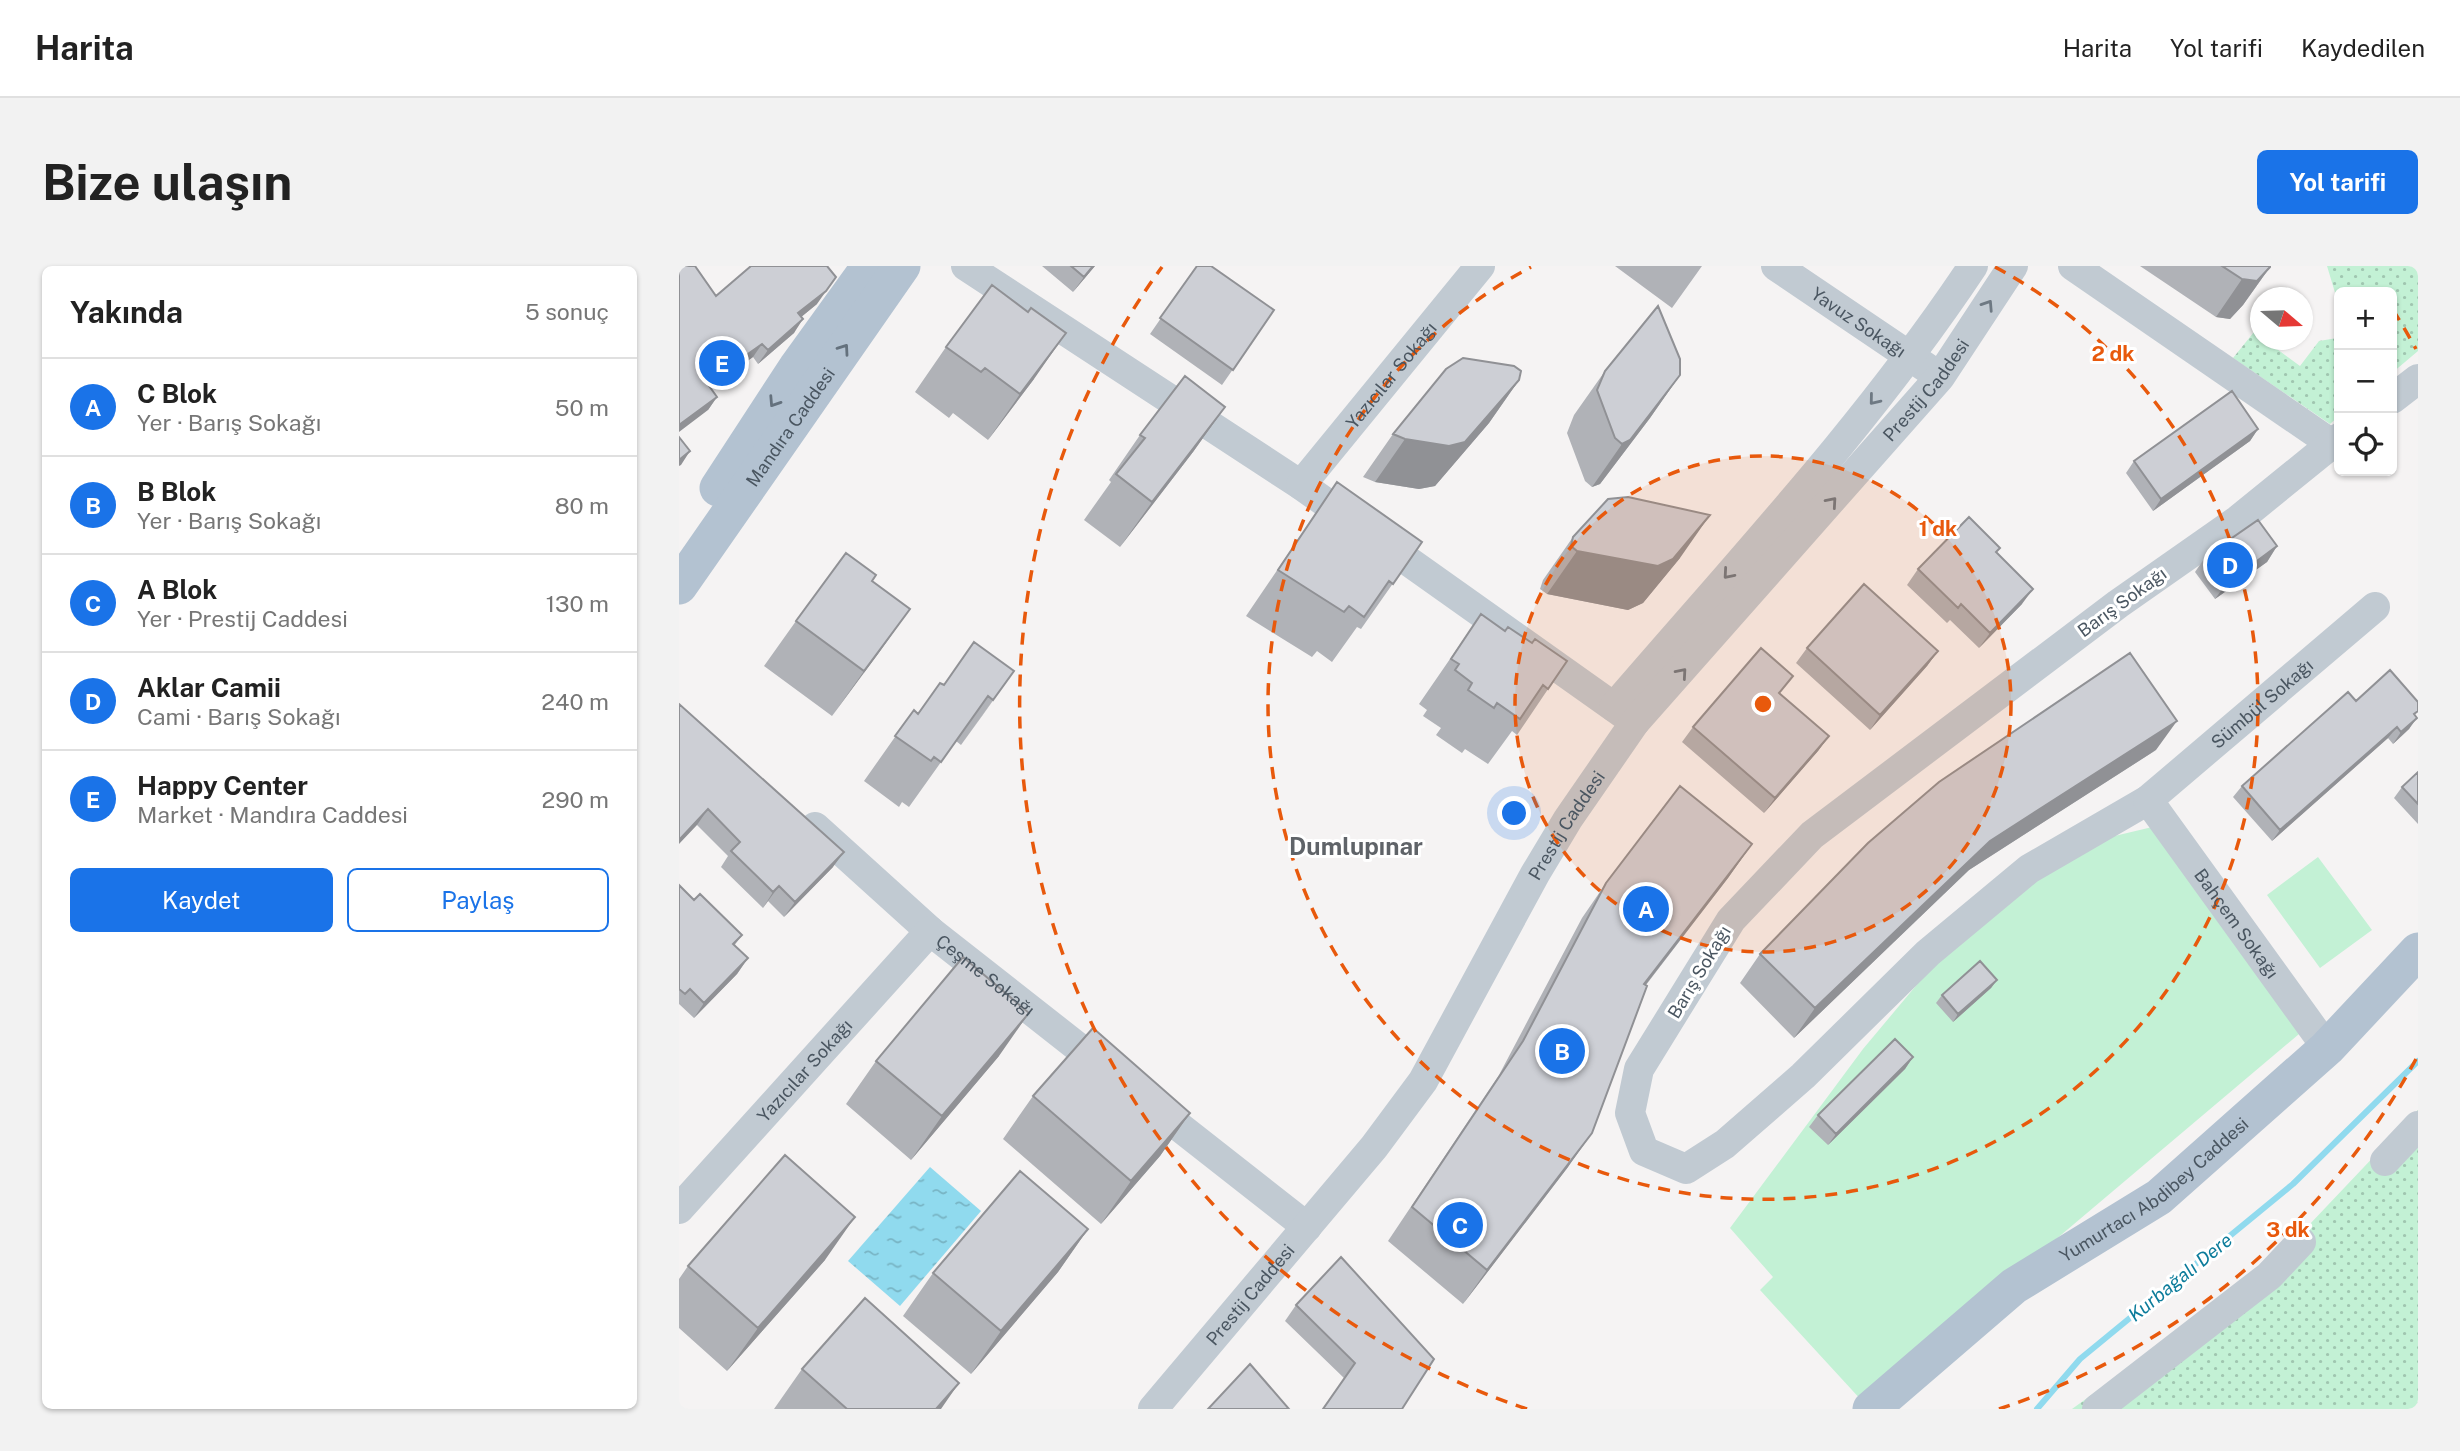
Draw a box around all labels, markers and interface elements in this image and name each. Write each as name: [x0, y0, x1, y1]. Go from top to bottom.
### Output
text: Harita: [35, 29, 134, 67]
text: Harita: [2063, 34, 2132, 62]
text: Yol tarifi: [2170, 34, 2263, 62]
text: Kaydedilen: [2301, 34, 2425, 62]
button: Yol tarifi: [2257, 150, 2418, 214]
text: Bize ulaşın: [42, 153, 292, 211]
street label: Yavuz Sokağı: [1808, 283, 1910, 361]
north arrow: [2250, 287, 2313, 350]
map controls: [2334, 287, 2397, 476]
button: +: [2334, 287, 2397, 350]
text: Yakında: [70, 294, 183, 330]
text: 5 sonuç: [525, 298, 609, 325]
one-way arrow: [1980, 299, 1993, 312]
street label: Yazıcılar Sokağı: [1341, 318, 1441, 433]
street label: Prestij Caddesi: [1878, 335, 1973, 445]
pin: E: [699, 337, 745, 389]
text: 2 dk: [2092, 341, 2134, 366]
one-way arrow: [836, 344, 848, 357]
button: −: [2334, 350, 2397, 413]
street label: Mandıra Caddesi: [741, 363, 839, 490]
text: C Blok: [137, 378, 217, 409]
one-way arrow: [1870, 392, 1883, 404]
text: A: [85, 394, 101, 421]
text: 50 m: [555, 394, 609, 421]
one-way arrow: [770, 394, 783, 407]
text: Yer · Barış Sokağı: [137, 409, 321, 436]
button: locate: [2334, 413, 2397, 476]
text: B Blok: [137, 476, 216, 507]
text: B: [85, 492, 101, 519]
text: 80 m: [555, 492, 609, 519]
one-way arrow: [1823, 497, 1836, 510]
text: Yer · Barış Sokağı: [137, 507, 321, 534]
text: 1 dk: [1919, 516, 1957, 541]
pin: D: [2207, 539, 2253, 591]
street label: Barış Sokağı: [2074, 563, 2170, 641]
one-way arrow: [1724, 566, 1736, 579]
text: A Blok: [137, 574, 217, 605]
text: C: [85, 590, 101, 617]
text: 130 m: [546, 590, 609, 617]
text: Yer · Prestij Caddesi: [137, 605, 348, 632]
street label: Sümbül Sokağı: [2207, 654, 2317, 752]
one-way arrow: [1674, 668, 1686, 681]
text: Aklar Camii: [137, 672, 281, 703]
text: D: [85, 688, 101, 715]
text: 240 m: [541, 688, 609, 715]
centre of rings: [1751, 692, 1775, 716]
text: Cami · Barış Sokağı: [137, 703, 341, 730]
street label: Prestij Caddesi: [1523, 767, 1609, 884]
text: Happy Center: [137, 770, 308, 801]
text: E: [86, 786, 100, 813]
text: 290 m: [542, 786, 609, 813]
your location: [1497, 796, 1531, 830]
text: Market · Mandıra Caddesi: [137, 801, 408, 828]
district label: Dumlupınar: [1289, 832, 1423, 860]
street label: Bahçem Sokağı: [2190, 864, 2284, 982]
button: Kaydet: [70, 868, 333, 932]
button: Paylaş: [347, 868, 609, 932]
pin: A: [1623, 883, 1669, 935]
street label: Barış Sokağı: [1663, 922, 1735, 1022]
street label: Çeşme Sokağı: [932, 930, 1039, 1020]
street label: Yazıcılar Sokağı: [753, 1014, 856, 1126]
pin: B: [1539, 1025, 1585, 1077]
street label: Yumurtacı Abdibey Caddesi: [2056, 1113, 2252, 1266]
pin: C: [1437, 1199, 1483, 1251]
text: 3 dk: [2266, 1217, 2310, 1242]
water label: Kurbağalı Dere: [2124, 1228, 2236, 1326]
street label: Prestij Caddesi: [1201, 1240, 1298, 1349]

